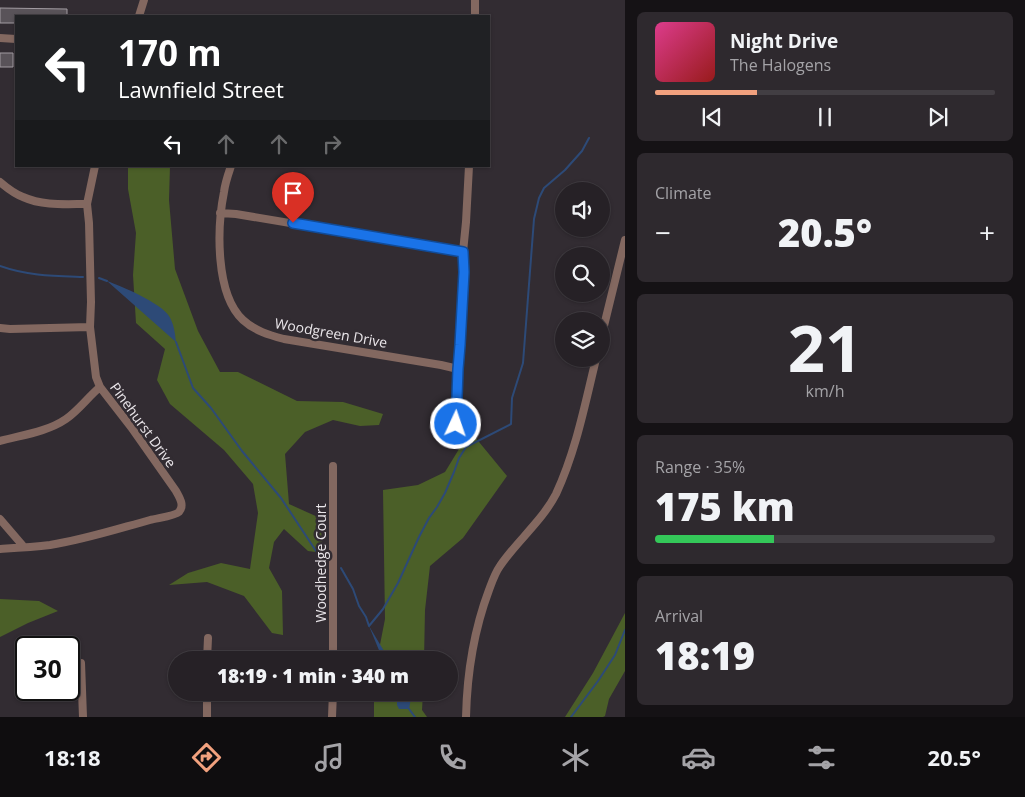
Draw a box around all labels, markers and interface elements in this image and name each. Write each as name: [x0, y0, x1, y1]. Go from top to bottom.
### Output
text: Night Drive: [730, 28, 838, 54]
text: 170 m: [118, 29, 222, 76]
icon: left: [35, 35, 100, 100]
text: The Halogens: [730, 54, 831, 76]
text: Lawnfield Street: [118, 74, 284, 104]
icon: previous: [698, 103, 726, 131]
icon: pause: [811, 103, 839, 131]
icon: next: [924, 103, 952, 131]
icon: left: [159, 130, 187, 158]
icon: ahead: [212, 130, 240, 158]
icon: ahead: [265, 130, 293, 158]
icon: right: [318, 130, 346, 158]
pin: [272, 172, 314, 223]
icon: arrive: [279, 179, 307, 207]
map controls: [555, 182, 610, 367]
button: sound: [555, 182, 610, 237]
text: Climate: [655, 182, 712, 204]
text: 20.5°: [778, 206, 872, 258]
text: −: [655, 213, 671, 251]
text: +: [979, 213, 995, 251]
button: search: [555, 247, 610, 302]
text: 21: [788, 303, 862, 391]
button: layers: [555, 312, 610, 367]
street label: Woodgreen Drive: [273, 313, 389, 352]
street label: Pinehurst Drive: [106, 378, 181, 471]
text: km/h: [806, 380, 844, 402]
position arrow: [429, 397, 481, 449]
text: Range · 35%: [655, 456, 745, 478]
text: 175 km: [655, 480, 795, 532]
street label: Woodhedge Court: [311, 504, 330, 623]
text: Arrival: [655, 605, 703, 627]
text: 18:19: [655, 629, 755, 681]
speed limit sign: 30: [15, 636, 80, 701]
text: 18:19 · 1 min · 340 m: [217, 663, 409, 689]
icon: directions: [189, 740, 224, 775]
icon: music: [312, 740, 347, 775]
icon: phone: [435, 740, 470, 775]
icon: climate: [558, 740, 593, 775]
icon: car: [681, 740, 716, 775]
icon: filters: [804, 740, 839, 775]
text: 18:18: [44, 742, 101, 772]
text: 20.5°: [927, 742, 981, 772]

